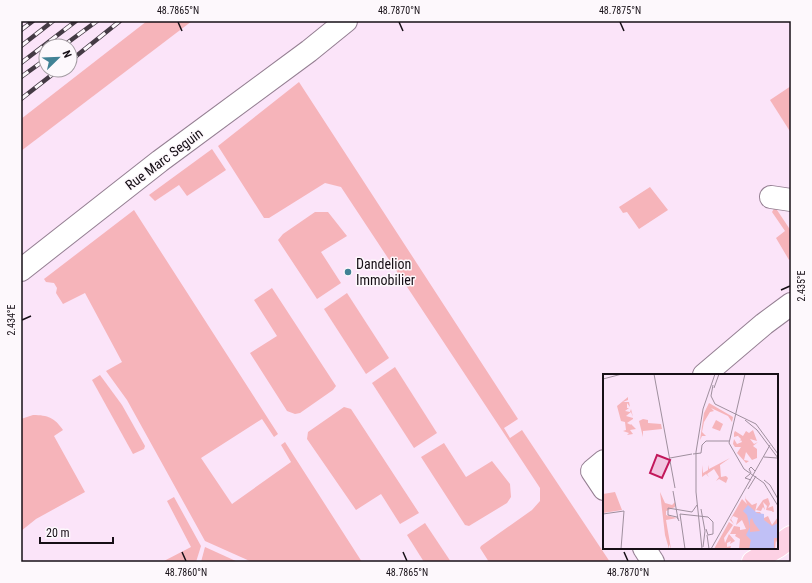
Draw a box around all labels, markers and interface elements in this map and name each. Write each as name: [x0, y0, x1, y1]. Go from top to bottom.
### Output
text: 48.7865°N: [157, 5, 199, 16]
text: 48.7870°N: [378, 5, 420, 16]
text: 48.7875°N: [599, 5, 641, 16]
north arrow: [38, 38, 78, 78]
text: N: [59, 49, 74, 60]
street label: Rue Marc Seguin: [122, 125, 206, 193]
place label: Dandelion Immobilier: [356, 256, 415, 288]
marker: Dandelion Immobilier: [343, 267, 353, 277]
text: 2.435°E: [796, 270, 807, 302]
text: 2.434°E: [6, 304, 17, 336]
inset map: [603, 374, 778, 549]
scale bar: [40, 519, 113, 545]
text: 20 m: [46, 526, 70, 540]
text: 48.7860°N: [165, 567, 207, 578]
text: 48.7865°N: [386, 567, 428, 578]
text: 48.7870°N: [607, 567, 649, 578]

